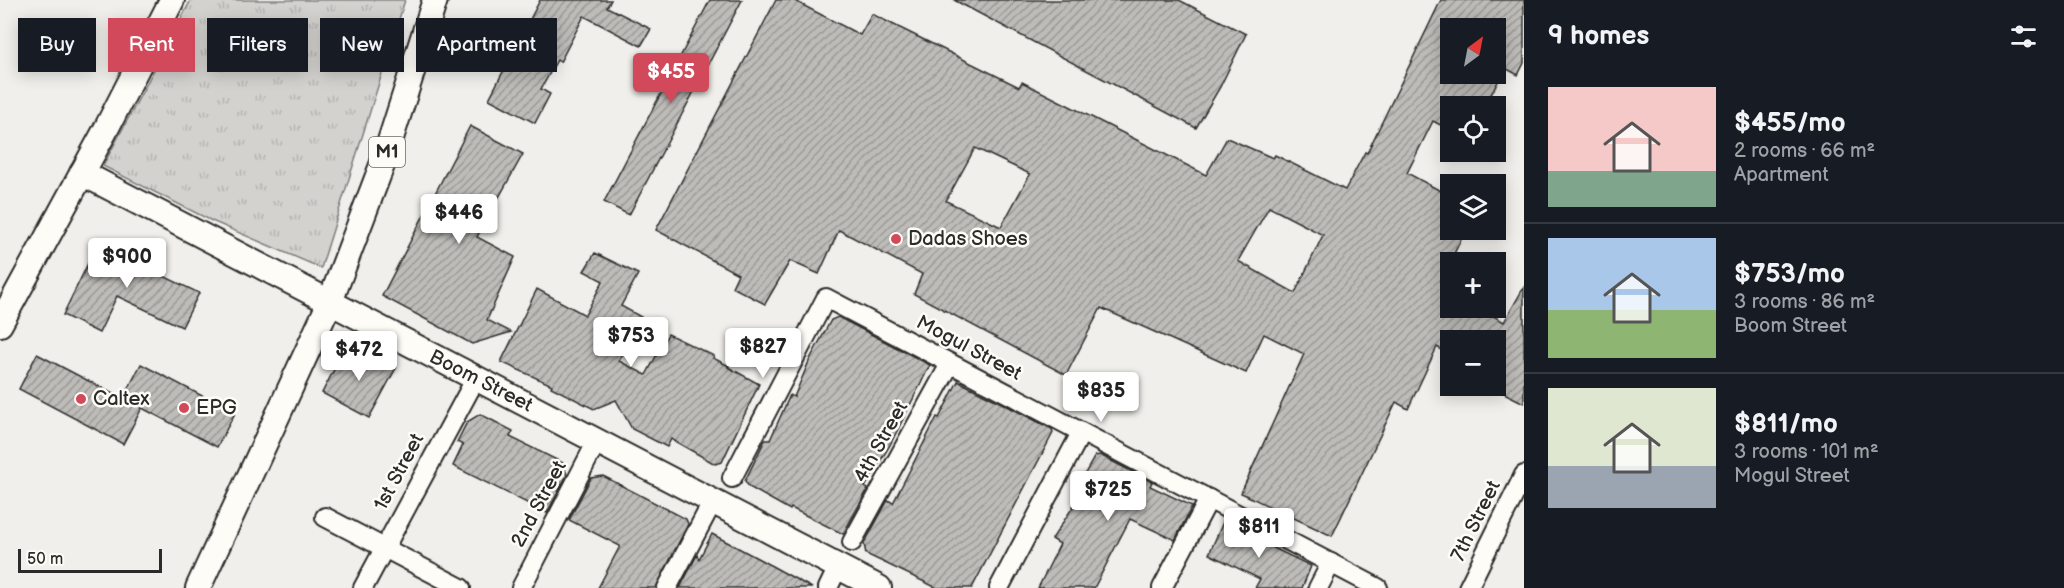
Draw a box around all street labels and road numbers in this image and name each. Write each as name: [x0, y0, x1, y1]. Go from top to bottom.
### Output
road number: M1: [369, 137, 405, 167]
street label: Mogul Street: [912, 310, 1026, 386]
street label: Boom Street: [425, 345, 537, 417]
street label: 4th Street: [849, 397, 913, 487]
street label: 1st Street: [369, 429, 429, 515]
street label: 2nd Street: [506, 457, 572, 551]
street label: 7th Street: [1446, 477, 1506, 565]

